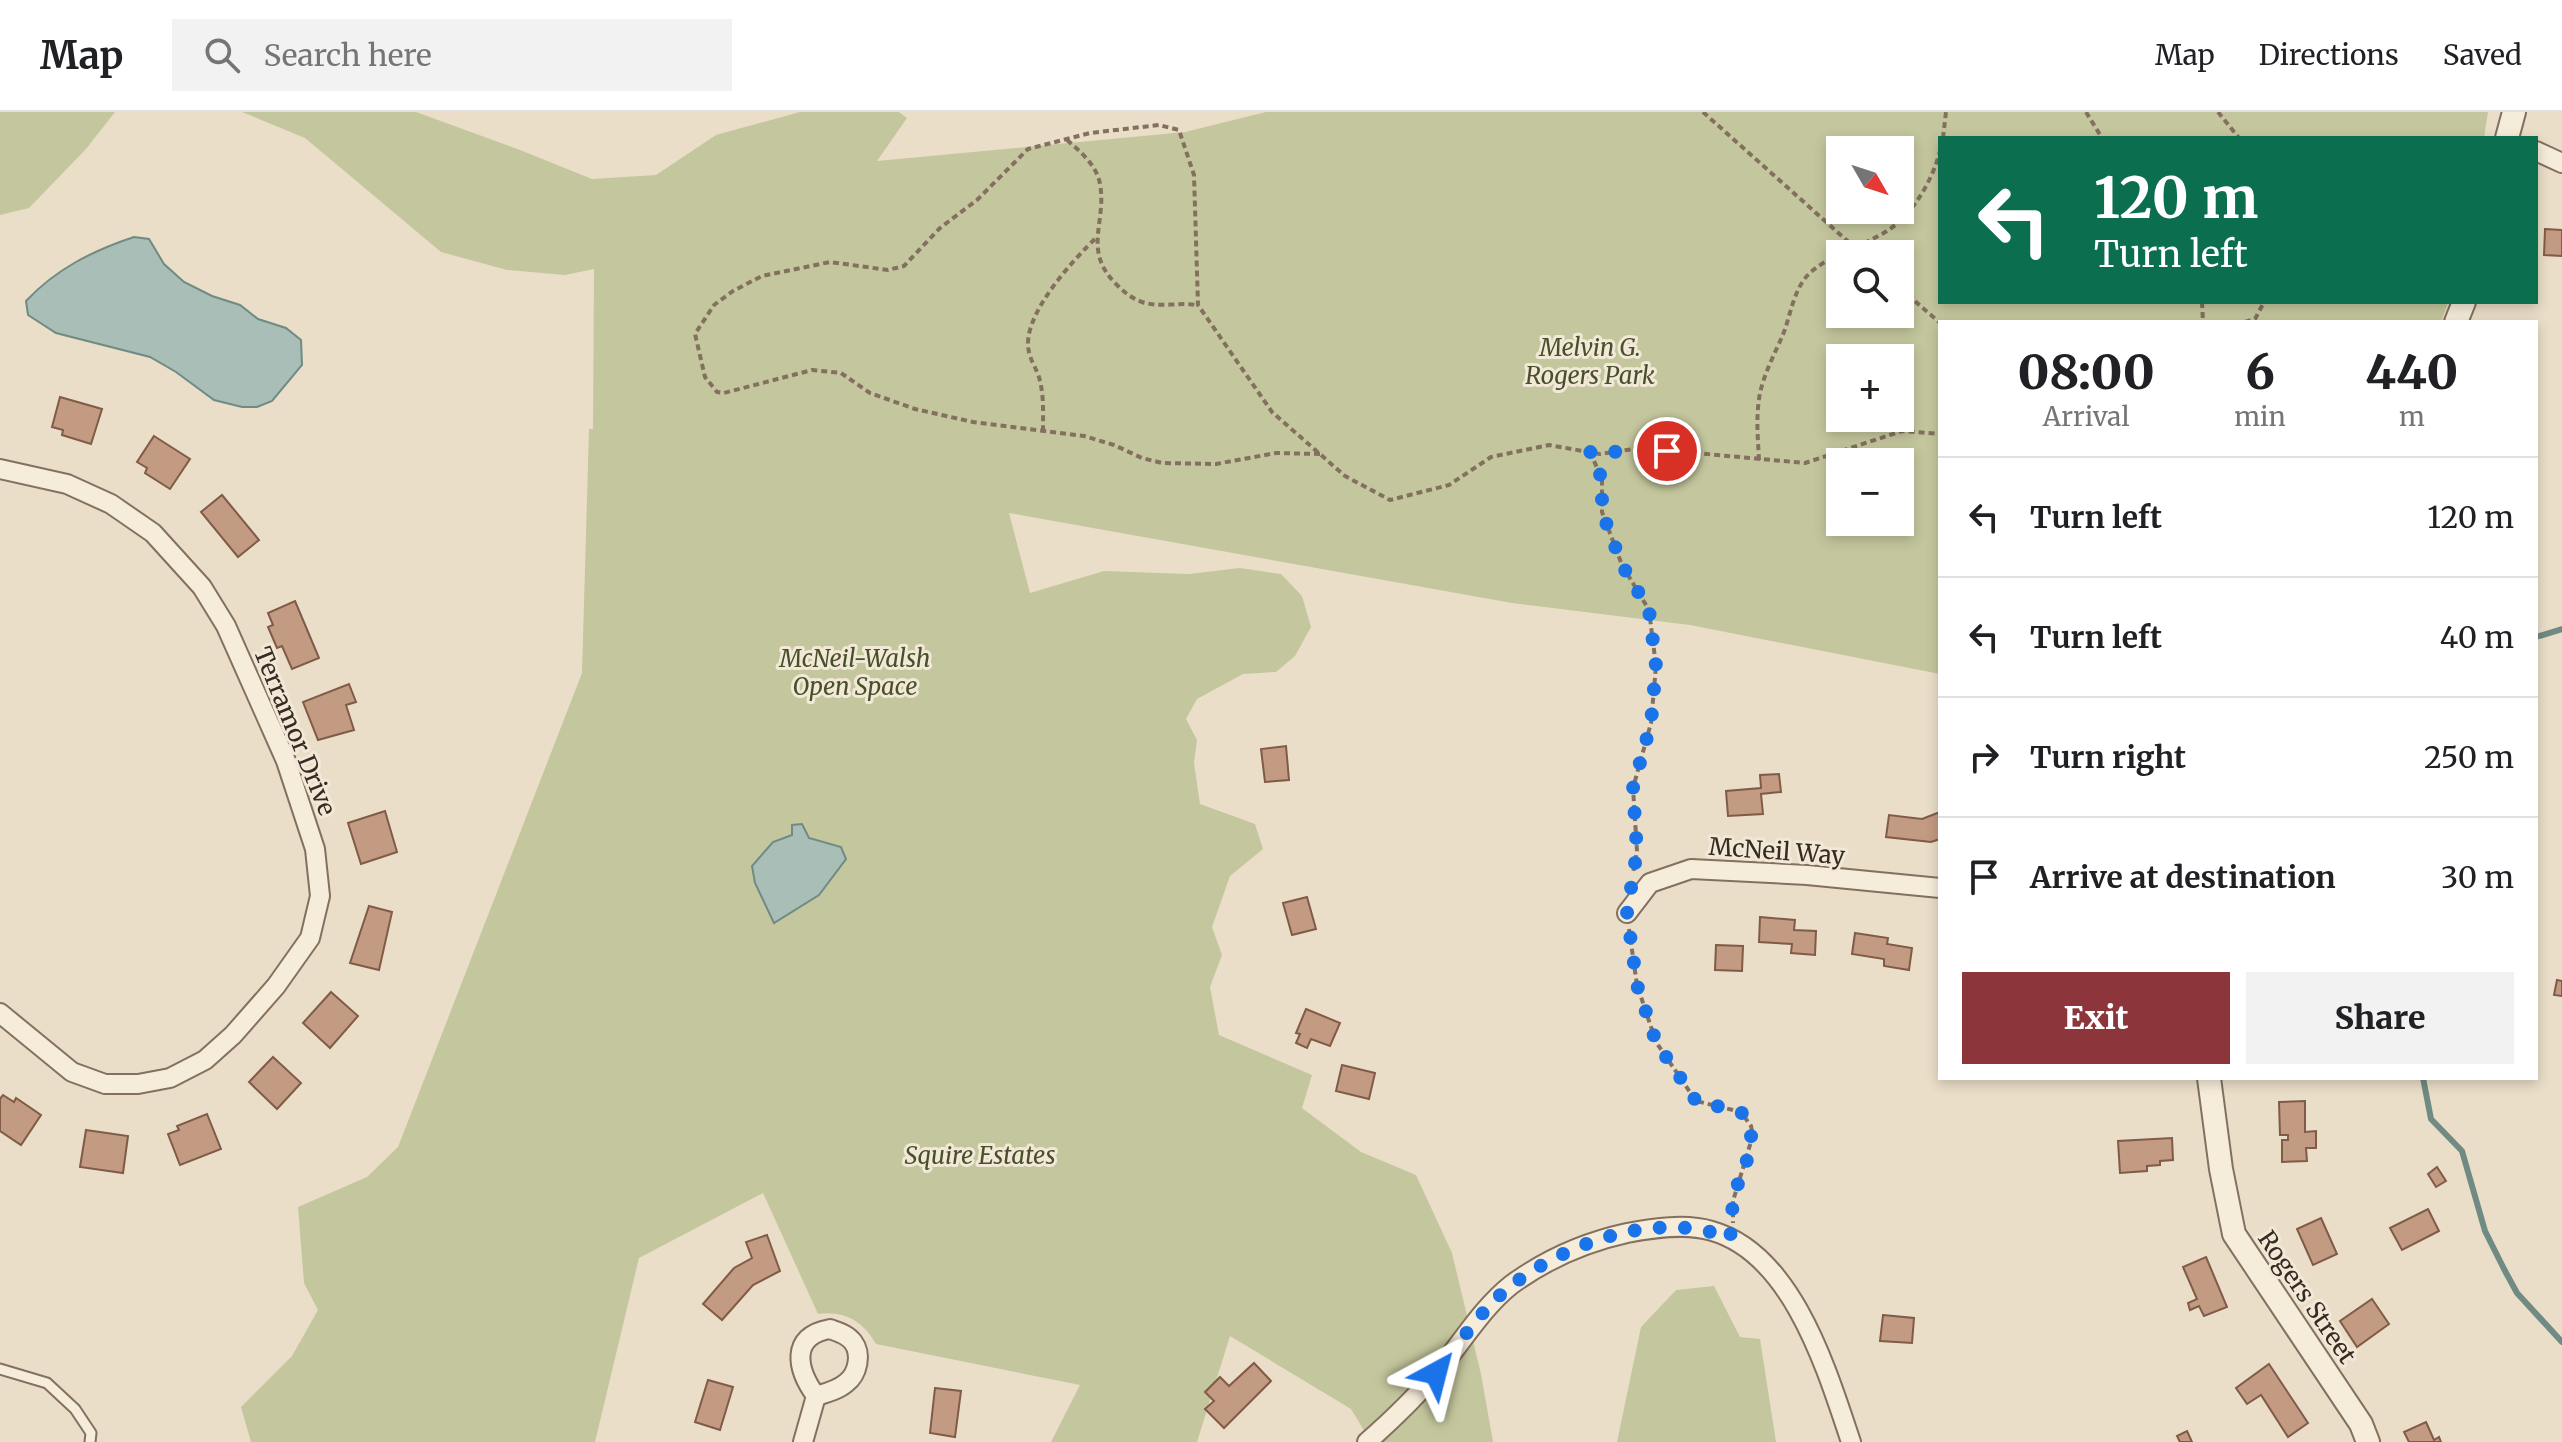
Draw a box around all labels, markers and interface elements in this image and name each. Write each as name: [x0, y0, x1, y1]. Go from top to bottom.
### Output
search box: [172, 19, 732, 91]
text: Map: [40, 32, 124, 79]
icon: search: [200, 33, 244, 77]
text: Search here: [264, 36, 432, 74]
text: Map: [2155, 37, 2215, 73]
text: Directions: [2259, 37, 2399, 73]
text: Saved: [2443, 37, 2522, 73]
north arrow: [1826, 136, 1914, 224]
map controls: [1826, 136, 1914, 536]
text: 120 m: [2094, 163, 2258, 233]
icon: left: [1962, 168, 2066, 272]
text: Turn left: [2094, 232, 2248, 277]
button: search: [1826, 240, 1914, 328]
park label: Melvin G. Rogers Park: [1525, 332, 1655, 391]
text: 08:00: [2018, 342, 2155, 402]
text: 6: [2245, 342, 2275, 402]
text: 440: [2365, 342, 2458, 402]
button: +: [1826, 344, 1914, 432]
text: Arrival: [2043, 400, 2130, 433]
text: min: [2234, 400, 2286, 433]
text: m: [2399, 400, 2425, 433]
pin: [1633, 417, 1701, 485]
icon: arrive: [1645, 429, 1689, 473]
button: −: [1826, 448, 1914, 536]
icon: left: [1962, 495, 2006, 539]
text: Turn left: [2030, 498, 2162, 536]
text: 120 m: [2427, 498, 2514, 536]
icon: left: [1962, 615, 2006, 659]
text: Turn left: [2030, 618, 2162, 656]
text: 40 m: [2440, 618, 2514, 656]
street label: Terramor Drive: [247, 642, 343, 820]
park label: McNeil-Walsh Open Space: [779, 643, 930, 702]
icon: right: [1962, 735, 2006, 779]
text: Turn right: [2030, 738, 2186, 776]
text: 250 m: [2424, 738, 2514, 776]
street label: McNeil Way: [1708, 831, 1846, 871]
icon: arrive: [1962, 855, 2006, 899]
text: Arrive at destination: [2030, 858, 2336, 896]
text: 30 m: [2441, 858, 2514, 896]
button: Exit: [1962, 972, 2230, 1064]
button: Share: [2246, 972, 2514, 1064]
park label: Squire Estates: [905, 1140, 1055, 1171]
street label: Rogers Street: [2251, 1224, 2363, 1370]
position arrow: [1394, 1331, 1478, 1415]

